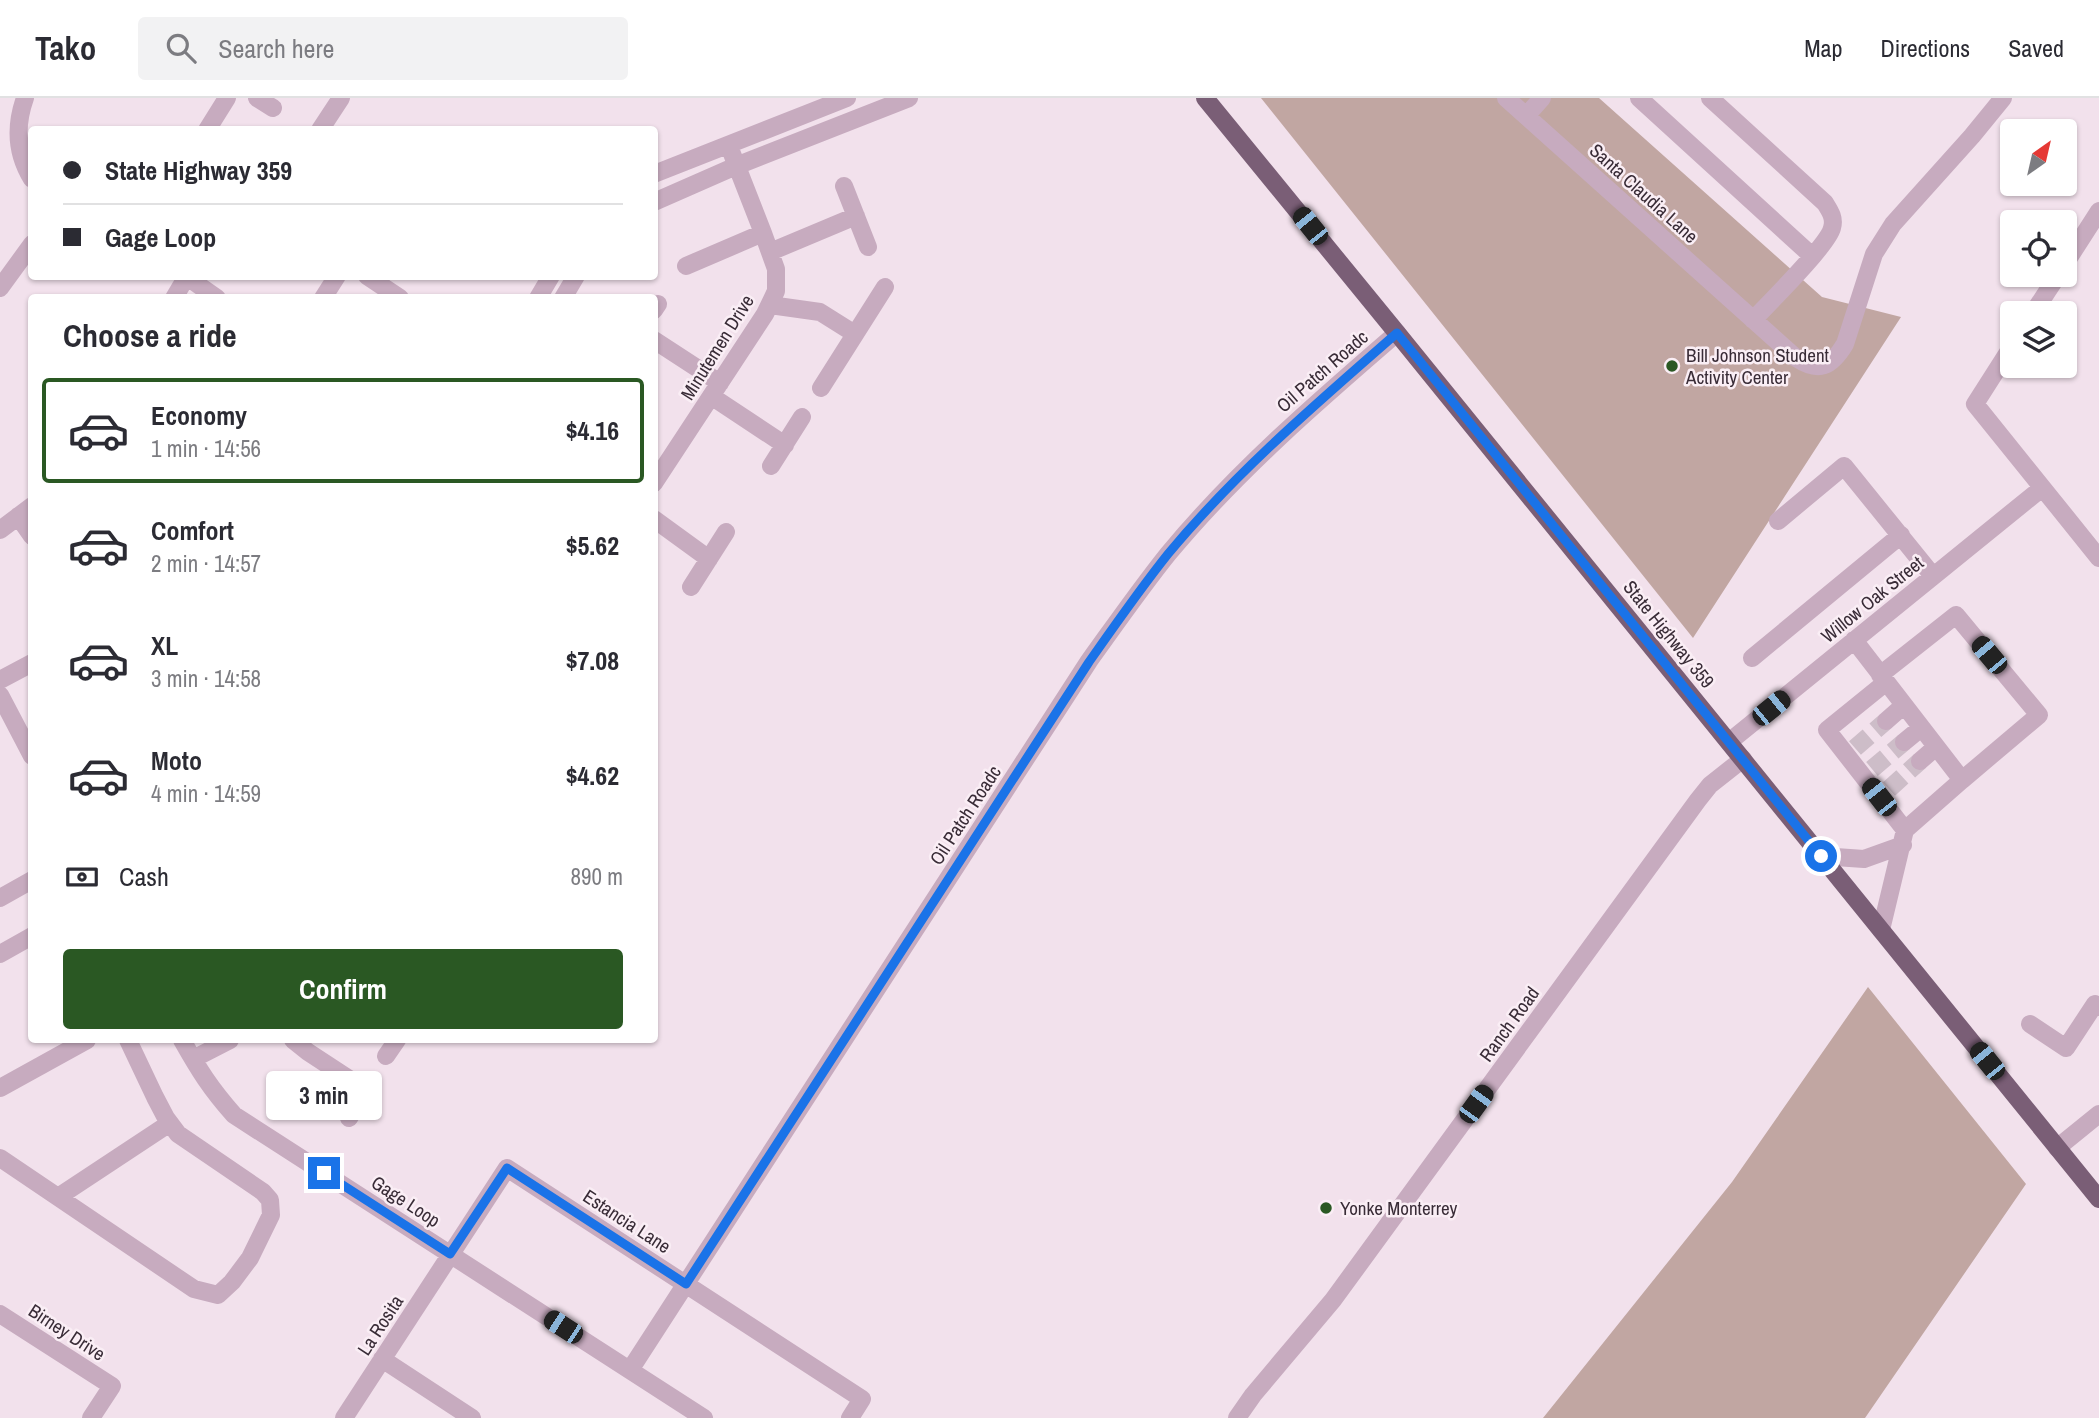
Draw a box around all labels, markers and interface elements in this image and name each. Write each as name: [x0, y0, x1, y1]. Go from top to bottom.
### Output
search box: [138, 17, 628, 80]
text: Tako: [35, 26, 96, 70]
icon: search: [162, 29, 200, 67]
text: Search here: [218, 31, 334, 66]
text: Map: [1804, 32, 1842, 64]
text: Directions: [1880, 32, 1970, 64]
text: Saved: [2008, 32, 2064, 64]
north arrow: [2000, 119, 2077, 196]
map controls: [2000, 119, 2077, 378]
street label: Santa Claudia Lane: [1584, 137, 1704, 249]
text: State Highway 359: [105, 153, 292, 188]
car: [1289, 203, 1332, 249]
button: locate: [2000, 210, 2077, 287]
text: Gage Loop: [105, 220, 216, 255]
street label: Minutemen Drive: [674, 289, 760, 405]
button: layers: [2000, 301, 2077, 378]
text: Choose a ride: [63, 314, 237, 357]
street label: Oil Patch Roadc: [1271, 324, 1373, 418]
place label: Bill Johnson Student Activity Center: [1685, 342, 1830, 390]
marker: Bill Johnson Student Activity Center: [1664, 358, 1680, 374]
text: Economy: [151, 398, 247, 433]
icon: car: [67, 399, 130, 462]
text: $4.16: [566, 413, 619, 448]
text: 1 min · 14:56: [151, 433, 261, 464]
text: Comfort: [151, 513, 234, 548]
icon: car: [67, 514, 130, 577]
text: $5.62: [566, 528, 619, 563]
text: 2 min · 14:57: [151, 548, 261, 579]
street label: Willow Oak Street: [1815, 549, 1929, 648]
street label: State Highway 359: [1617, 575, 1721, 693]
text: XL: [151, 628, 178, 663]
icon: car: [67, 629, 130, 692]
car: [1968, 632, 2011, 678]
text: $7.08: [566, 643, 619, 678]
text: 3 min · 14:58: [151, 663, 261, 694]
car: [1749, 687, 1794, 729]
text: Moto: [151, 743, 202, 778]
icon: car: [67, 744, 130, 807]
text: $4.62: [566, 758, 619, 793]
street label: Oil Patch Roadc: [923, 760, 1007, 870]
car: [1858, 774, 1901, 820]
text: 4 min · 14:59: [151, 778, 261, 809]
route start: [1805, 840, 1837, 872]
icon: cash: [63, 858, 101, 896]
text: Cash: [119, 859, 169, 894]
text: 890 m: [571, 861, 623, 892]
button: Confirm: [63, 949, 623, 1029]
street label: Ranch Road: [1473, 981, 1545, 1067]
car: [1966, 1038, 2009, 1084]
callout: 3 min: [266, 1072, 382, 1121]
text: 3 min: [299, 1080, 349, 1111]
car: [1456, 1081, 1497, 1127]
route end: [308, 1157, 340, 1189]
street label: Gage Loop: [367, 1169, 445, 1233]
street label: Estancia Lane: [578, 1183, 676, 1259]
place label: Yonke Monterrey: [1340, 1195, 1458, 1221]
marker: Yonke Monterrey: [1318, 1200, 1334, 1216]
street label: La Rosita: [351, 1290, 409, 1360]
street label: Birney Drive: [24, 1298, 110, 1366]
car: [540, 1307, 587, 1347]

